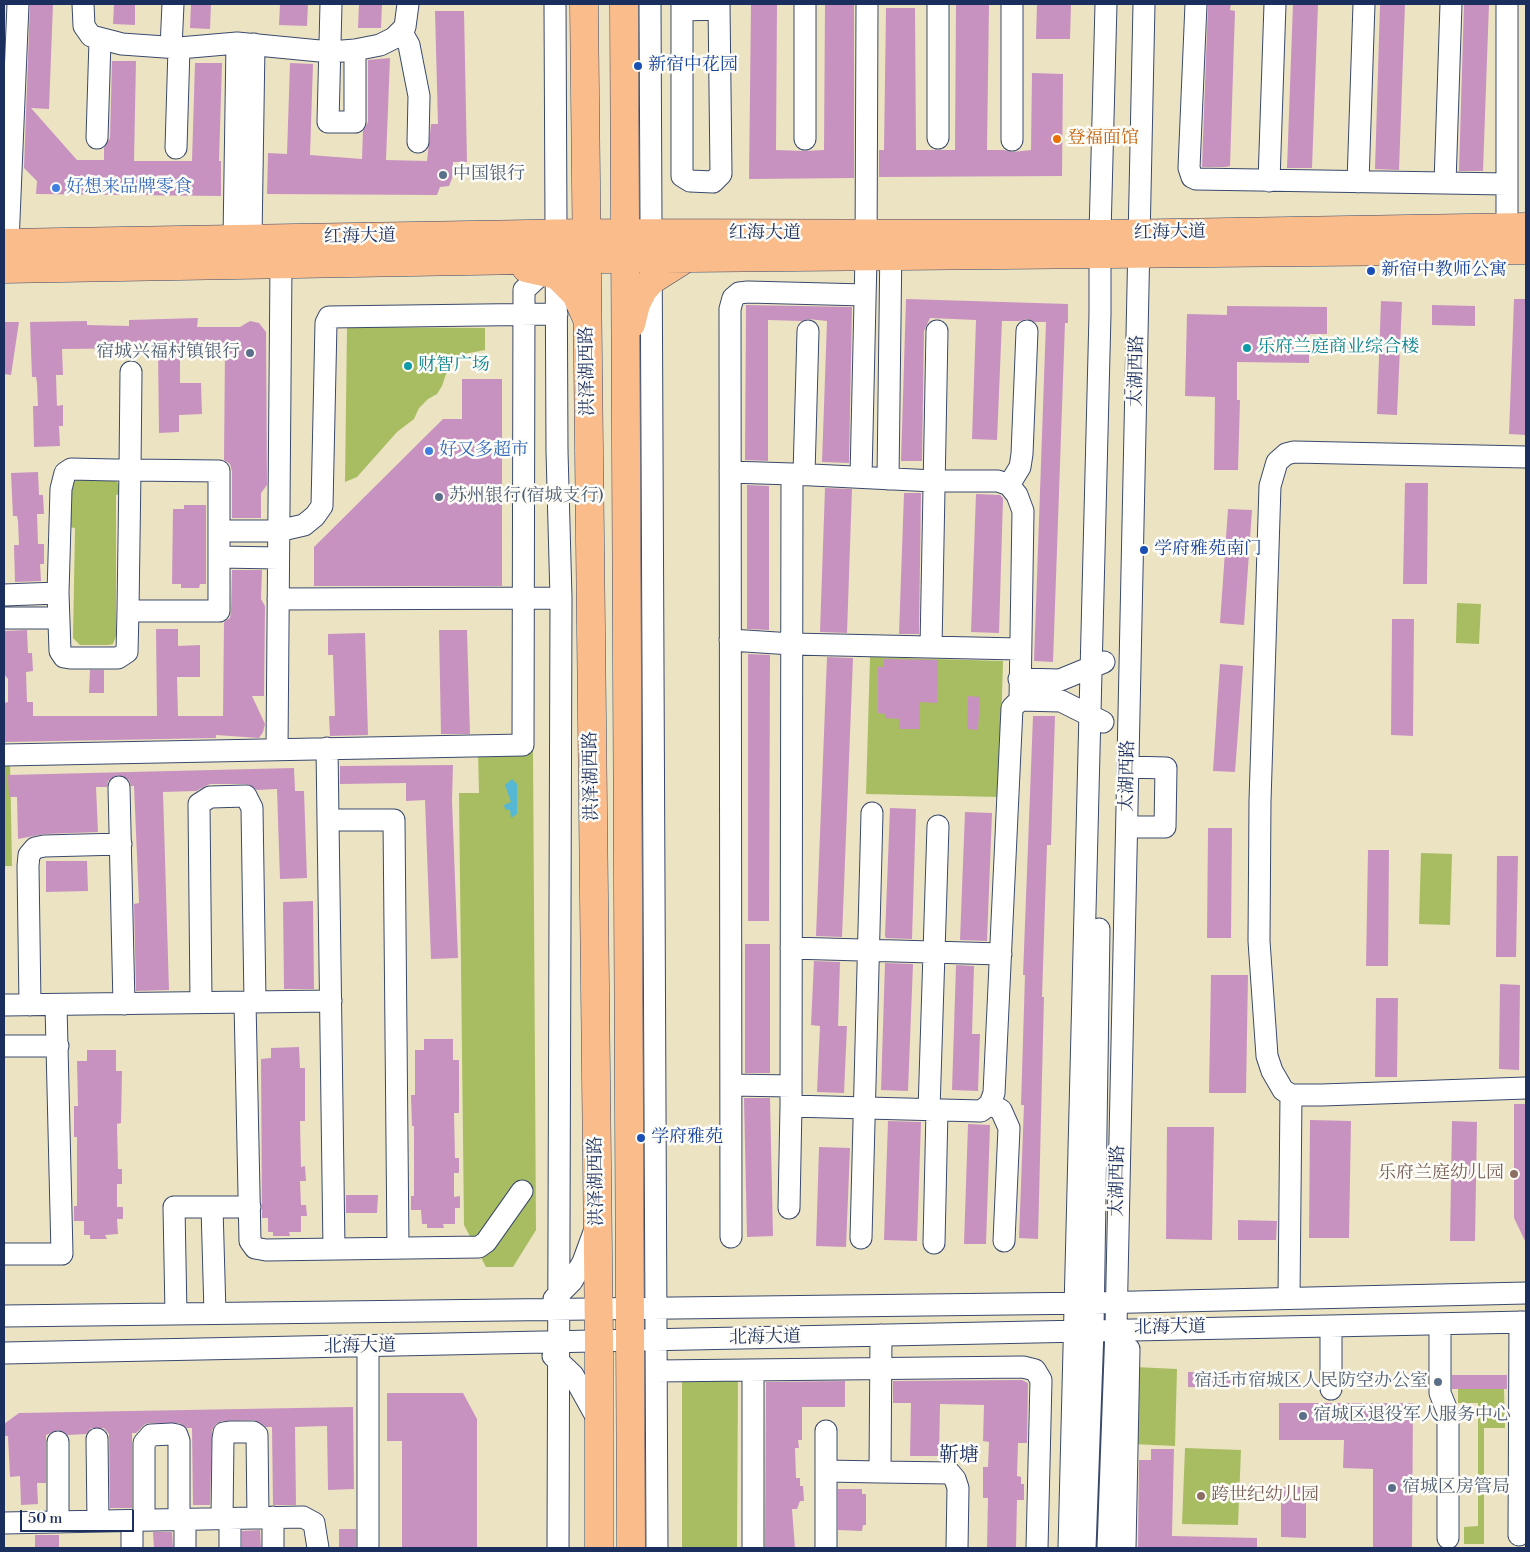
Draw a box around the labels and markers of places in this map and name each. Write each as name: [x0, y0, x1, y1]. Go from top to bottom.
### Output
place label: 新宿中花园: [648, 55, 738, 77]
marker: 新宿中花园: [632, 60, 644, 72]
place label: 登福面馆: [1067, 128, 1139, 150]
marker: 登福面馆: [1051, 133, 1063, 145]
place label: 中国银行: [453, 164, 525, 186]
marker: 中国银行: [437, 169, 449, 181]
place label: 好想来品牌零食: [66, 177, 192, 199]
marker: 好想来品牌零食: [50, 182, 62, 194]
place label: 新宿中教师公寓: [1381, 260, 1507, 282]
marker: 新宿中教师公寓: [1365, 265, 1377, 277]
place label: 乐府兰庭商业综合楼: [1257, 337, 1419, 359]
place label: 宿城兴福村镇银行: [96, 342, 240, 364]
marker: 乐府兰庭商业综合楼: [1241, 342, 1253, 354]
marker: 宿城兴福村镇银行: [244, 347, 256, 359]
place label: 财智广场: [418, 355, 490, 377]
marker: 财智广场: [402, 360, 414, 372]
place label: 好又多超市: [439, 440, 529, 462]
marker: 好又多超市: [423, 445, 435, 457]
place label: 苏州银行(宿城支行): [449, 486, 604, 508]
marker: 苏州银行(宿城支行): [433, 491, 445, 503]
place label: 学府雅苑南门: [1154, 539, 1262, 561]
marker: 学府雅苑南门: [1138, 544, 1150, 556]
place label: 学府雅苑: [651, 1127, 723, 1149]
marker: 学府雅苑: [635, 1132, 647, 1144]
place label: 乐府兰庭幼儿园: [1378, 1163, 1504, 1185]
marker: 乐府兰庭幼儿园: [1508, 1168, 1520, 1180]
place label: 宿迁市宿城区人民防空办公室: [1194, 1371, 1428, 1393]
marker: 宿迁市宿城区人民防空办公室: [1432, 1376, 1444, 1388]
place label: 宿城区退役军人服务中心: [1313, 1405, 1511, 1427]
marker: 宿城区退役军人服务中心: [1297, 1410, 1309, 1422]
place label: 宿城区房管局: [1402, 1477, 1510, 1499]
marker: 宿城区房管局: [1386, 1482, 1398, 1494]
place label: 跨世纪幼儿园: [1211, 1485, 1319, 1507]
marker: 跨世纪幼儿园: [1195, 1490, 1207, 1502]

